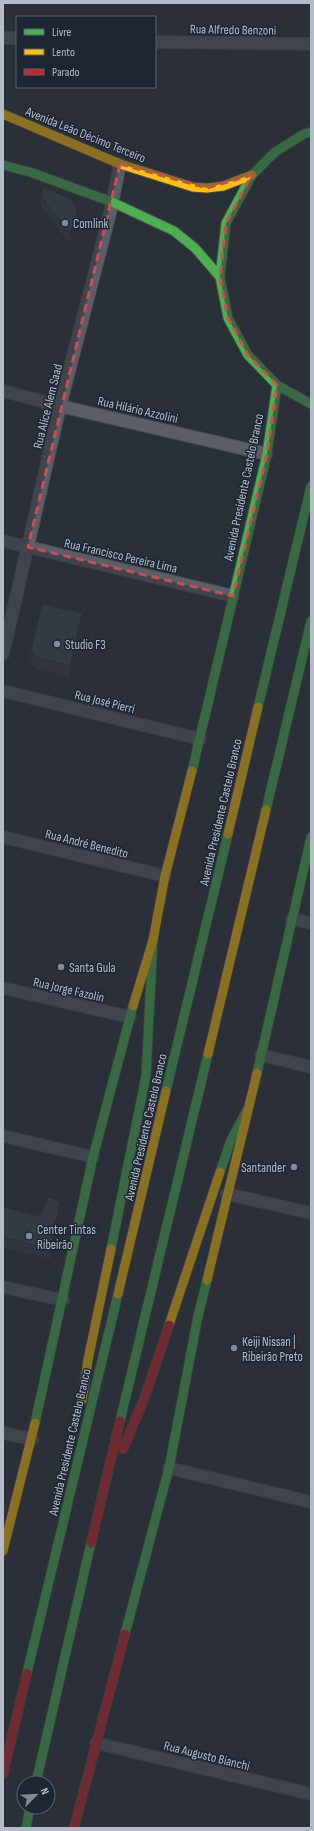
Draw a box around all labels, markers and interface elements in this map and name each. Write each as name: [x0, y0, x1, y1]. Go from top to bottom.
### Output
legend: [16, 16, 156, 88]
street label: Rua Alfredo Benzoni: [190, 21, 276, 39]
text: Livre: [52, 25, 72, 40]
text: Lento: [52, 45, 75, 60]
text: Parado: [52, 65, 79, 80]
street label: Avenida Leão Décimo Terceiro: [22, 103, 148, 166]
place label: Comlink: [73, 216, 109, 232]
marker: Comlink: [60, 218, 70, 228]
street label: Rua Alice Alem Saad: [30, 362, 66, 450]
street label: Rua Hilário Azzolini: [96, 393, 179, 427]
street label: Avenida Presidente Castelo Branco: [220, 412, 267, 563]
street label: Rua Francisco Pereira Lima: [63, 535, 179, 577]
place label: Studio F3: [65, 637, 106, 653]
marker: Studio F3: [52, 639, 62, 649]
street label: Rua José Pierri: [73, 687, 137, 717]
street label: Avenida Presidente Castelo Branco: [196, 737, 246, 888]
street label: Rua André Benedito: [44, 826, 130, 862]
place label: Santa Gula: [69, 960, 116, 976]
marker: Santa Gula: [56, 962, 66, 972]
street label: Rua Jorge Fazolin: [32, 974, 106, 1006]
street label: Avenida Presidente Castelo Branco: [121, 1052, 171, 1203]
place label: Santander: [241, 1160, 286, 1176]
marker: Santander: [289, 1162, 299, 1172]
place label: Center Tintas Ribeirão: [37, 1222, 96, 1253]
marker: Center Tintas Ribeirão: [24, 1231, 34, 1241]
place label: Keiji Nissan | Ribeirão Preto: [242, 1334, 303, 1365]
marker: Keiji Nissan | Ribeirão Preto: [229, 1343, 239, 1353]
street label: Avenida Presidente Castelo Branco: [45, 1367, 95, 1518]
street label: Rua Augusto Bianchi: [162, 1738, 251, 1774]
north arrow: [16, 1775, 56, 1815]
text: N: [38, 1786, 52, 1797]

